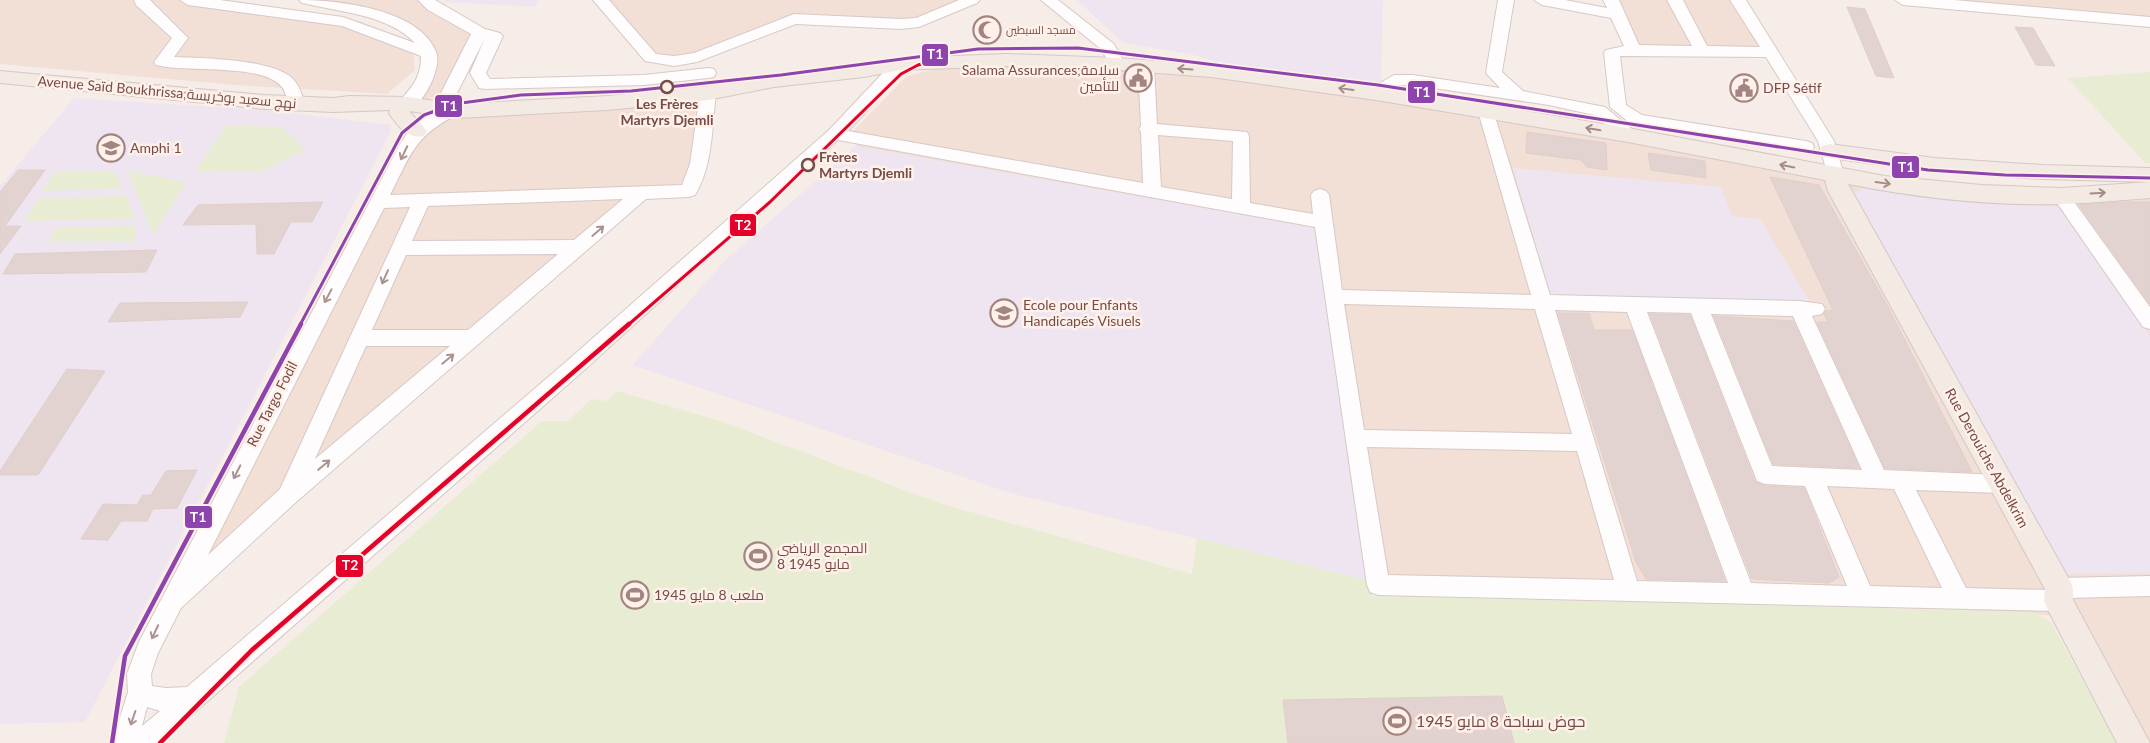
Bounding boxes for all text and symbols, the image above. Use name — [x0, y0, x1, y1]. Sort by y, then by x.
mosque icon: مسجد السبطين — [972, 15, 1002, 45]
place label: مسجد السبطين — [1006, 23, 1076, 37]
line badge: T1 — [921, 43, 949, 67]
text: T1 — [927, 45, 943, 62]
place label: Salama Assurances;سلامة للتأمين — [962, 61, 1119, 94]
public building icon: Salama Assurances;سلامة للتأمين — [1123, 63, 1153, 93]
one-way arrow — [1177, 64, 1193, 74]
street label: Avenue Saïd Boukhrissa;نهج سعيد بوخريسة — [37, 72, 297, 112]
public building icon: DFP Sétif — [1729, 73, 1759, 103]
place label: DFP Sétif — [1763, 79, 1822, 96]
marker: Les Frères Martyrs Djemli — [660, 80, 674, 94]
line badge: T1 — [1407, 80, 1436, 104]
text: T1 — [1414, 83, 1430, 100]
one-way arrow — [1339, 84, 1355, 94]
line badge: T1 — [434, 94, 463, 118]
place label: Les Frères Martyrs Djemli — [620, 95, 714, 128]
text: T1 — [441, 97, 457, 114]
one-way arrow — [1585, 124, 1601, 134]
school or university icon: Amphi 1 — [96, 133, 126, 163]
place label: Amphi 1 — [130, 139, 182, 156]
one-way arrow — [398, 145, 408, 160]
place label: Frères Martyrs Djemli — [819, 148, 912, 181]
line badge: T1 — [1891, 155, 1920, 179]
marker: Frères Martyrs Djemli — [801, 158, 815, 172]
text: T1 — [1898, 158, 1914, 175]
one-way arrow — [1780, 160, 1796, 170]
one-way arrow — [1875, 178, 1891, 188]
one-way arrow — [2089, 189, 2105, 198]
line badge: T2 — [729, 213, 757, 237]
text: T2 — [735, 216, 751, 233]
one-way arrow — [592, 225, 605, 237]
one-way arrow — [380, 269, 390, 284]
one-way arrow — [323, 289, 333, 304]
place label: Ecole pour Enfants Handicapés Visuels — [1023, 296, 1141, 329]
school or university icon: Ecole pour Enfants Handicapés Visuels — [989, 298, 1019, 328]
one-way arrow — [442, 354, 455, 365]
street label: Rue Targo Fodil — [243, 358, 300, 449]
street label: Rue Derouiche Abdelkrim — [1942, 385, 2033, 531]
one-way arrow — [318, 459, 331, 470]
one-way arrow — [232, 464, 242, 479]
line badge: T1 — [184, 505, 213, 529]
text: T1 — [190, 508, 206, 525]
place label: المجمع الرياضي 8 مايو 1945 — [777, 539, 867, 572]
sports icon: المجمع الرياضي 8 مايو 1945 — [743, 541, 773, 571]
line badge: T2 — [335, 554, 364, 578]
text: T2 — [342, 556, 358, 573]
sports icon: ملعب 8 مايو 1945 — [620, 580, 650, 610]
place label: ملعب 8 مايو 1945 — [654, 586, 764, 603]
one-way arrow — [150, 624, 160, 639]
sports icon: حوض سباحة 8 مايو 1945 — [1382, 706, 1412, 736]
one-way arrow — [128, 710, 137, 725]
place label: حوض سباحة 8 مايو 1945 — [1416, 711, 1585, 732]

